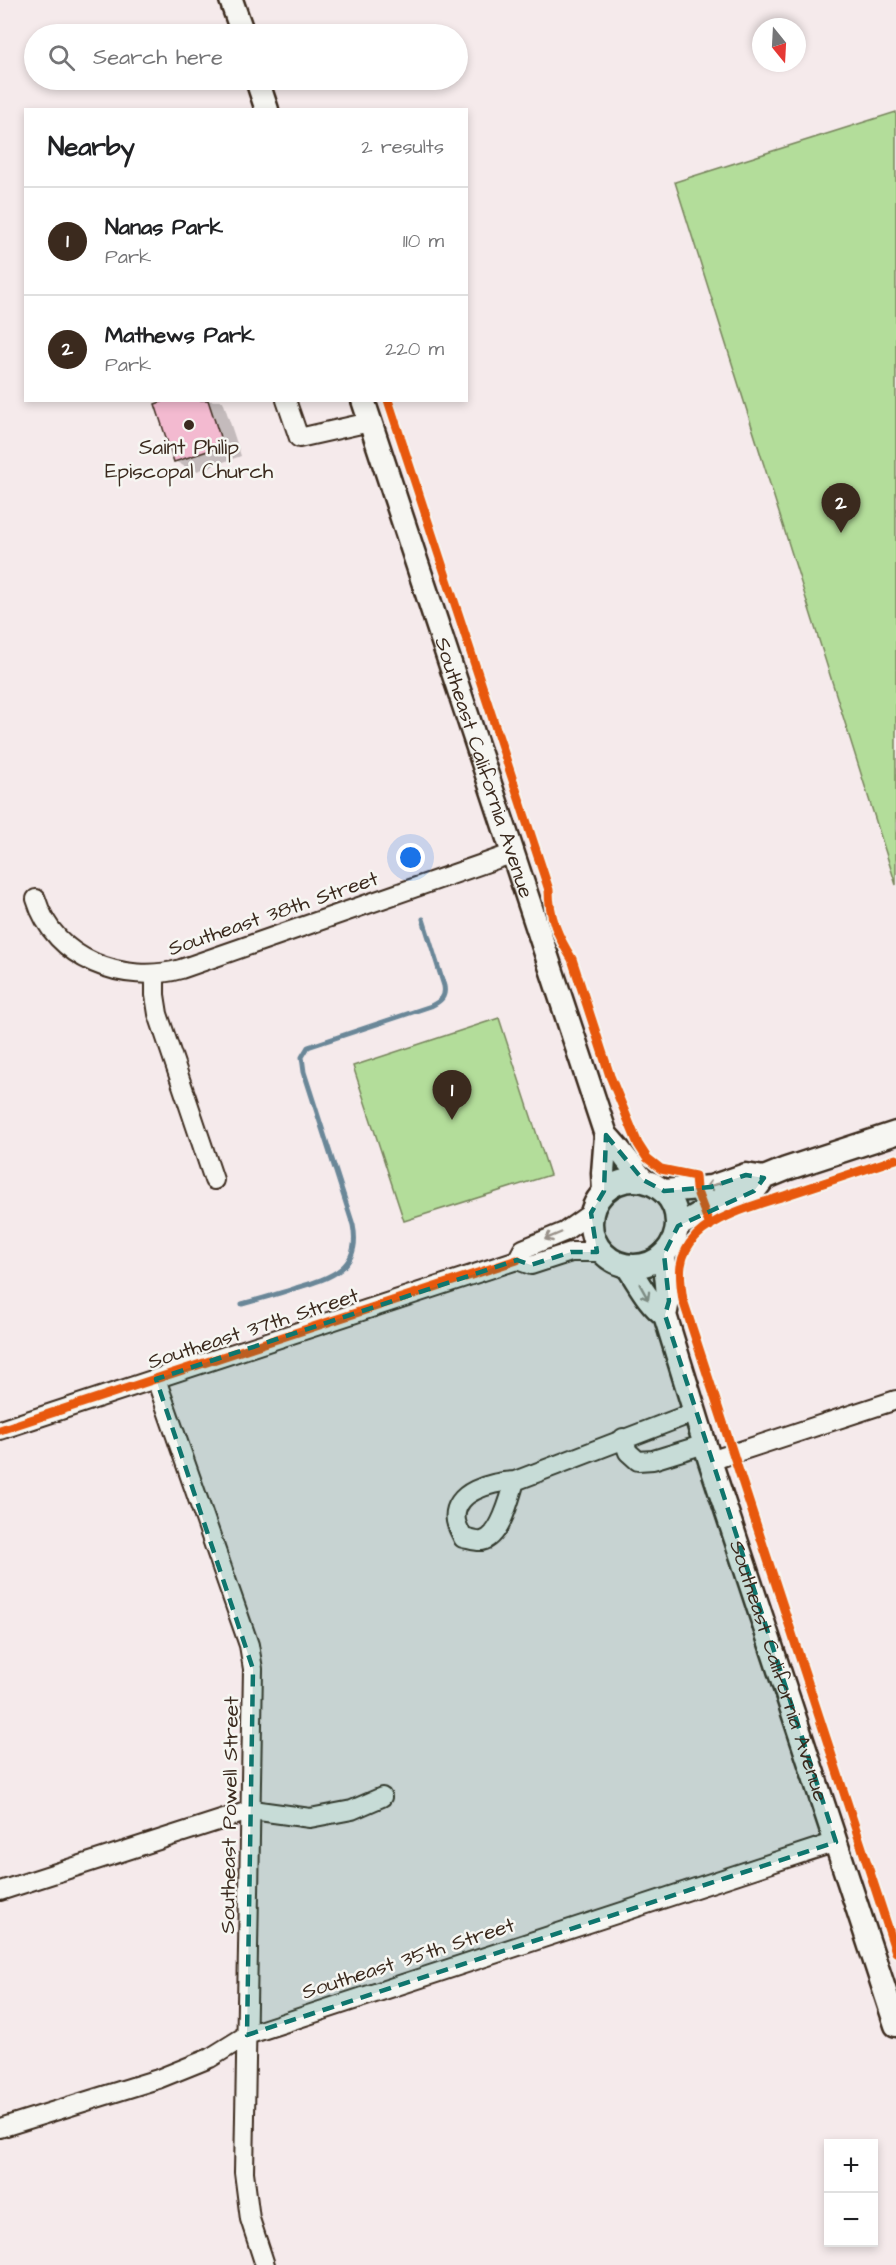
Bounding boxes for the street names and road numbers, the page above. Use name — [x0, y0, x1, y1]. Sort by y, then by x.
street label: Southeast California Avenue — [427, 633, 541, 902]
street label: Southeast 38th Street — [164, 864, 383, 963]
street label: Southeast 37th Street — [144, 1281, 363, 1376]
street label: Southeast California Avenue — [722, 1536, 835, 1805]
street label: Southeast Powell Street — [213, 1695, 246, 1934]
street label: Southeast 35th Street — [298, 1910, 519, 2007]

